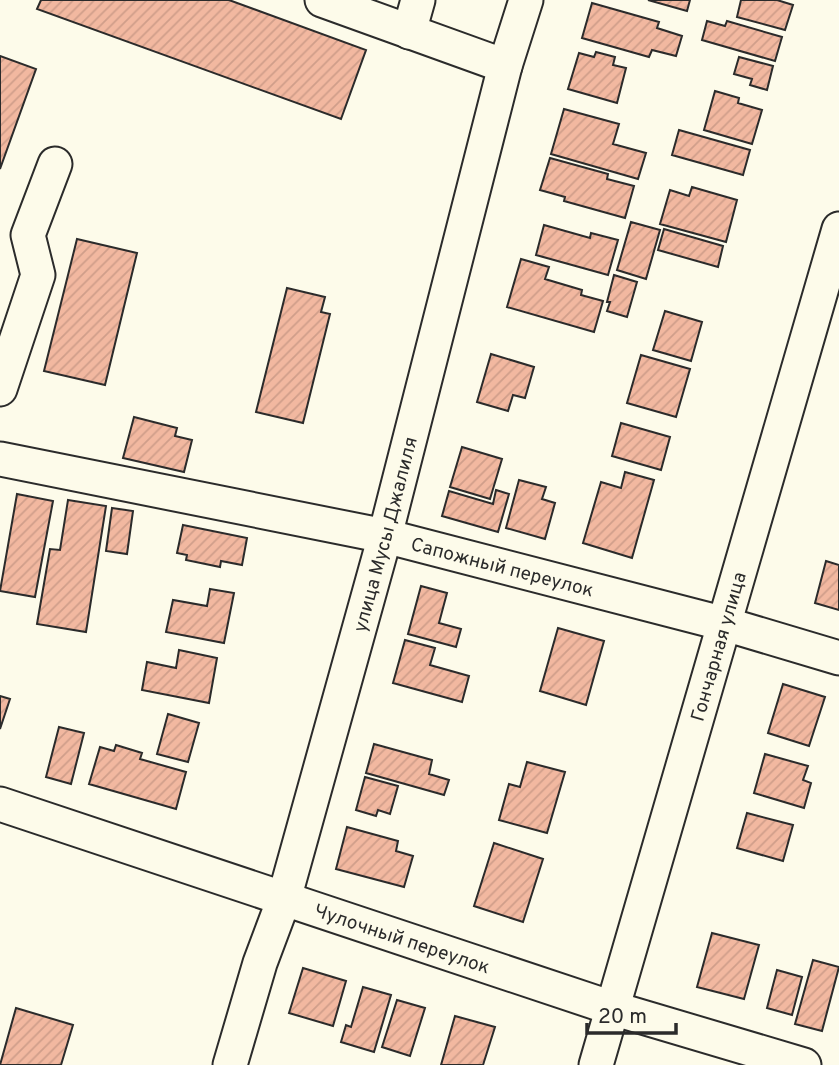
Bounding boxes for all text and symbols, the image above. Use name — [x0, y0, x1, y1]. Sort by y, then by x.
street label: улица Мусы Джалиля — [349, 435, 424, 635]
street label: Сапожный переулок — [408, 533, 596, 604]
street label: Гончарная улица — [687, 569, 753, 724]
street label: Чулочный переулок — [311, 900, 493, 980]
scale bar — [587, 992, 676, 1036]
text: 20 m — [598, 1004, 647, 1031]

